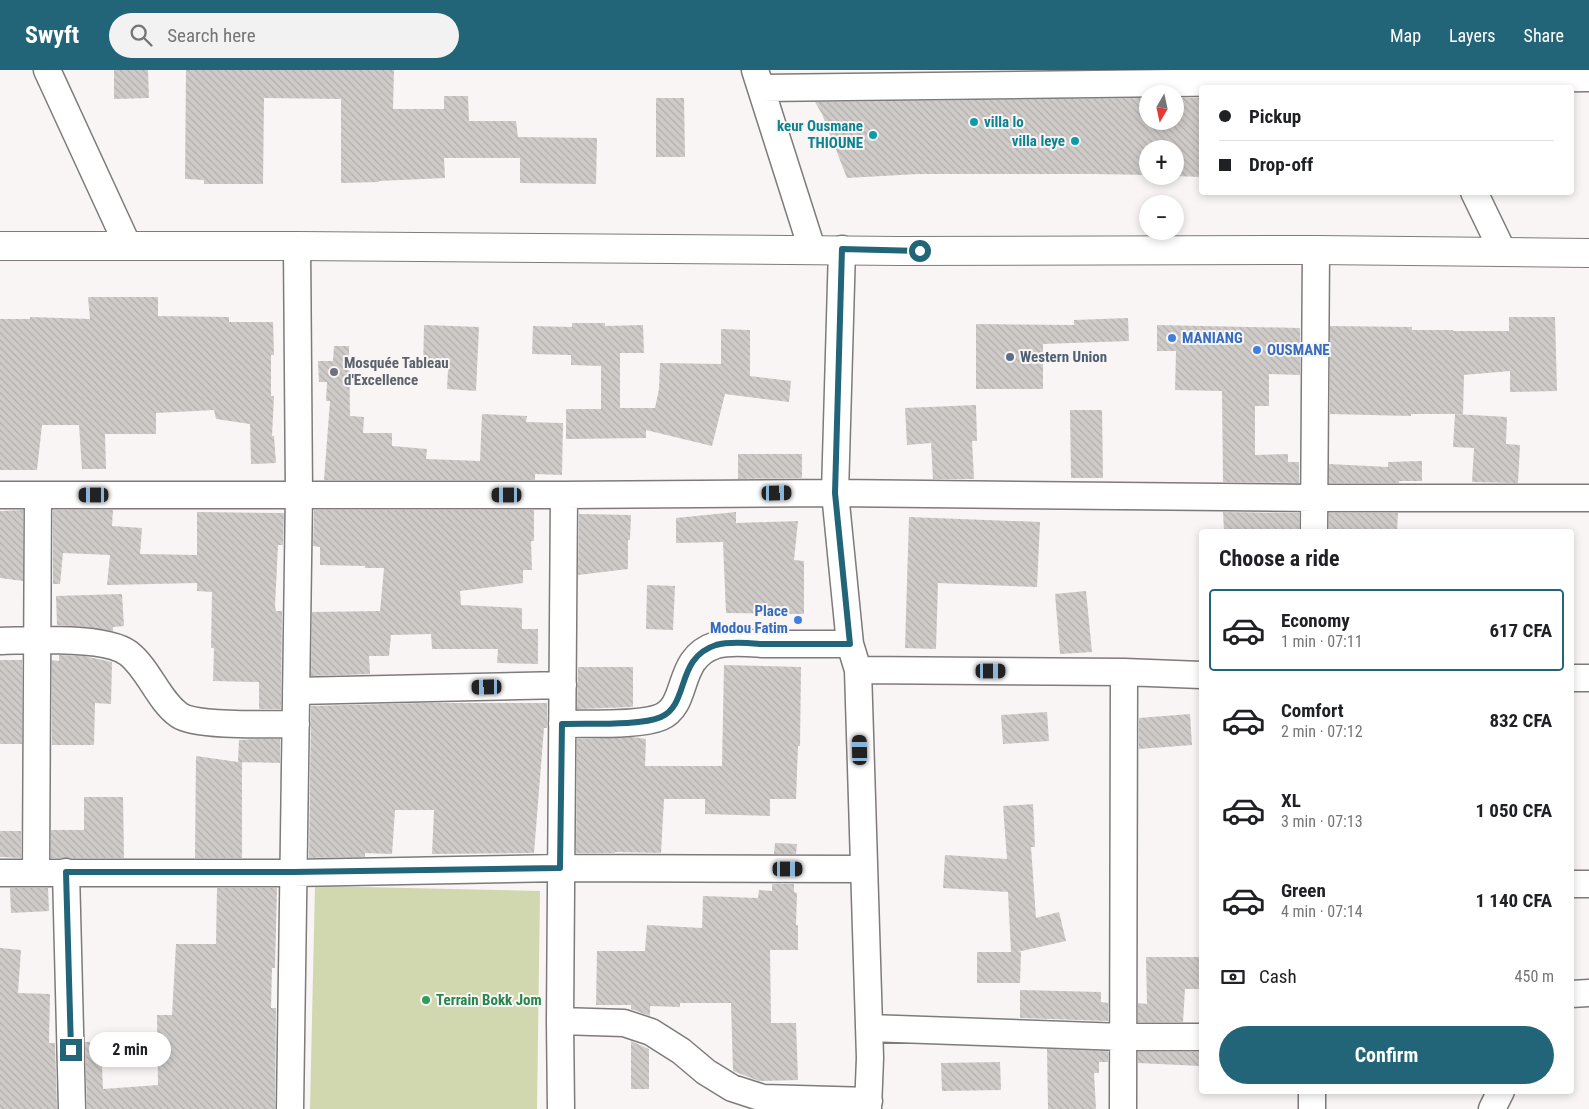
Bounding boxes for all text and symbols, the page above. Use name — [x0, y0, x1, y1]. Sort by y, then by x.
search box — [109, 13, 459, 58]
text: Swyft — [25, 21, 79, 49]
icon: search — [127, 21, 155, 49]
text: Search here — [167, 24, 256, 47]
text: Map — [1390, 25, 1421, 46]
text: Layers — [1449, 25, 1496, 46]
text: Share — [1524, 25, 1564, 46]
north arrow — [1139, 85, 1184, 130]
map controls — [1139, 85, 1184, 240]
text: Pickup — [1249, 105, 1301, 128]
place label: villa lo — [984, 113, 1024, 131]
marker: villa lo — [968, 116, 980, 128]
place label: keur Ousmane THIOUNE — [777, 117, 863, 152]
marker: keur Ousmane THIOUNE — [867, 129, 879, 141]
place label: villa leye — [1012, 132, 1065, 150]
marker: villa leye — [1069, 135, 1081, 147]
button: + — [1139, 140, 1184, 185]
text: Drop-off — [1249, 153, 1313, 176]
button: − — [1139, 195, 1184, 240]
route start — [909, 240, 931, 262]
place label: MANIANG — [1182, 329, 1243, 347]
marker: MANIANG — [1166, 332, 1178, 344]
place label: OUSMANE — [1267, 341, 1330, 359]
marker: OUSMANE — [1251, 344, 1263, 356]
place label: Western Union — [1020, 348, 1107, 366]
marker: Western Union — [1004, 351, 1016, 363]
place label: Mosquée Tableau d'Excellence — [344, 354, 449, 389]
marker: Mosquée Tableau d'Excellence — [328, 366, 340, 378]
car — [761, 485, 792, 501]
car — [79, 488, 109, 503]
car — [492, 488, 522, 503]
text: Choose a ride — [1219, 546, 1340, 571]
place label: Place Modou Fatim — [710, 602, 788, 637]
icon: car — [1221, 608, 1266, 653]
text: Economy — [1281, 609, 1350, 632]
marker: Place Modou Fatim — [792, 614, 804, 626]
text: 617 CFA — [1489, 619, 1552, 642]
text: 1 min · 07:11 — [1281, 632, 1363, 651]
car — [976, 664, 1006, 679]
car — [471, 679, 502, 695]
icon: car — [1221, 698, 1266, 743]
text: Comfort — [1281, 699, 1344, 722]
text: 832 CFA — [1489, 709, 1552, 732]
text: 2 min · 07:12 — [1281, 722, 1363, 741]
car — [852, 735, 867, 765]
icon: car — [1221, 788, 1266, 833]
text: XL — [1281, 789, 1301, 812]
text: 1 050 CFA — [1475, 799, 1552, 822]
text: 3 min · 07:13 — [1281, 812, 1363, 831]
car — [773, 862, 803, 877]
icon: car — [1221, 878, 1266, 923]
text: Green — [1281, 879, 1326, 902]
text: 1 140 CFA — [1475, 889, 1552, 912]
text: 4 min · 07:14 — [1281, 902, 1363, 921]
icon: cash — [1219, 963, 1247, 991]
text: Cash — [1259, 965, 1297, 988]
text: 450 m — [1515, 967, 1554, 986]
place label: Terrain Bokk Jom — [436, 991, 542, 1009]
marker: Terrain Bokk Jom — [420, 994, 432, 1006]
button: Confirm — [1219, 1026, 1554, 1084]
callout: 2 min — [88, 1032, 171, 1068]
route end — [60, 1039, 82, 1061]
text: 2 min — [112, 1040, 148, 1059]

